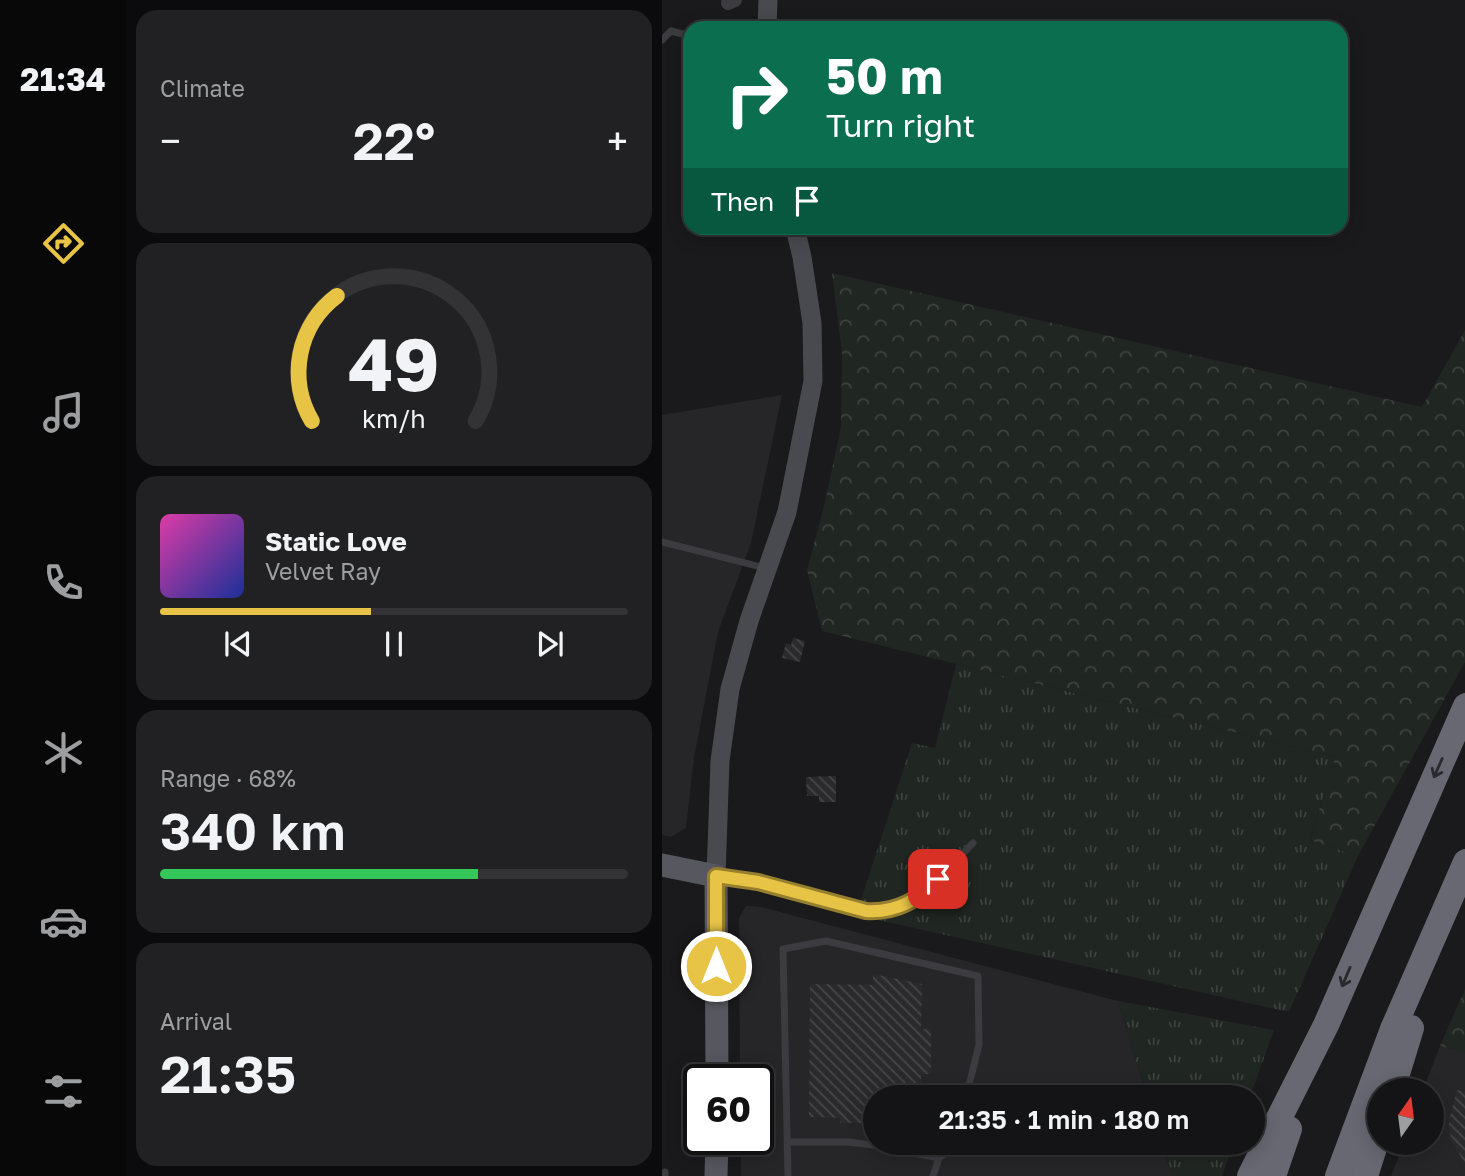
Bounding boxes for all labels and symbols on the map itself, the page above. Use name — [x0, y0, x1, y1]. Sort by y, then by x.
one-way arrow — [1431, 757, 1444, 778]
pin — [908, 849, 968, 909]
position arrow — [679, 929, 753, 1003]
one-way arrow — [1339, 965, 1352, 987]
speed limit sign: 60 — [683, 1064, 774, 1155]
north arrow — [1367, 1078, 1444, 1155]

